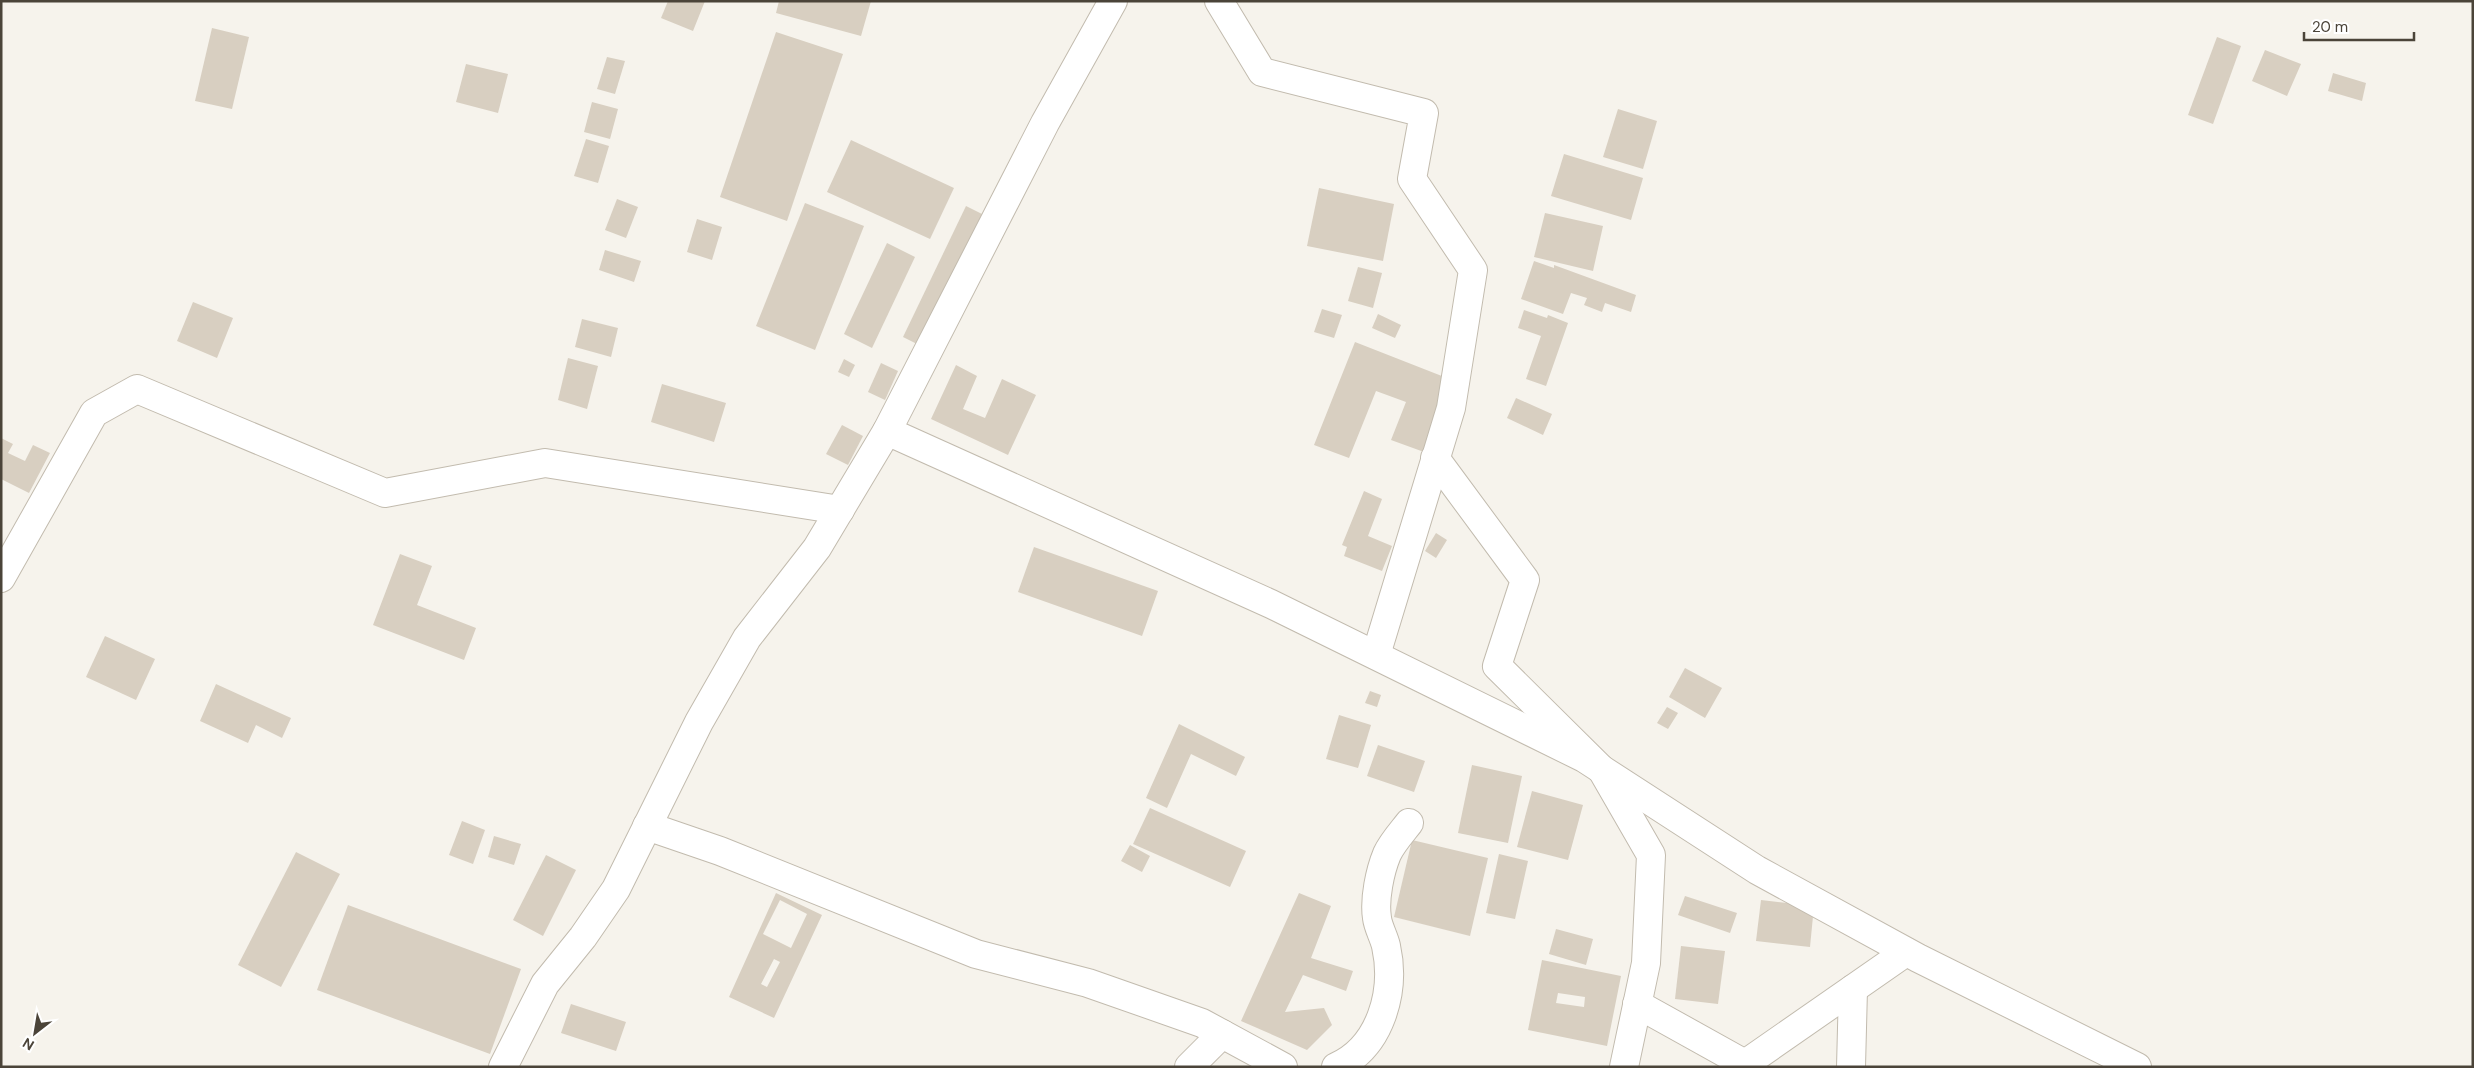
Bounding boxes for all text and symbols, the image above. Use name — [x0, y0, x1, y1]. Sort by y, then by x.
scale bar — [2304, 10, 2414, 42]
text: 20 m — [2312, 17, 2348, 37]
north arrow — [10, 1008, 60, 1058]
text: N — [19, 1034, 37, 1054]

